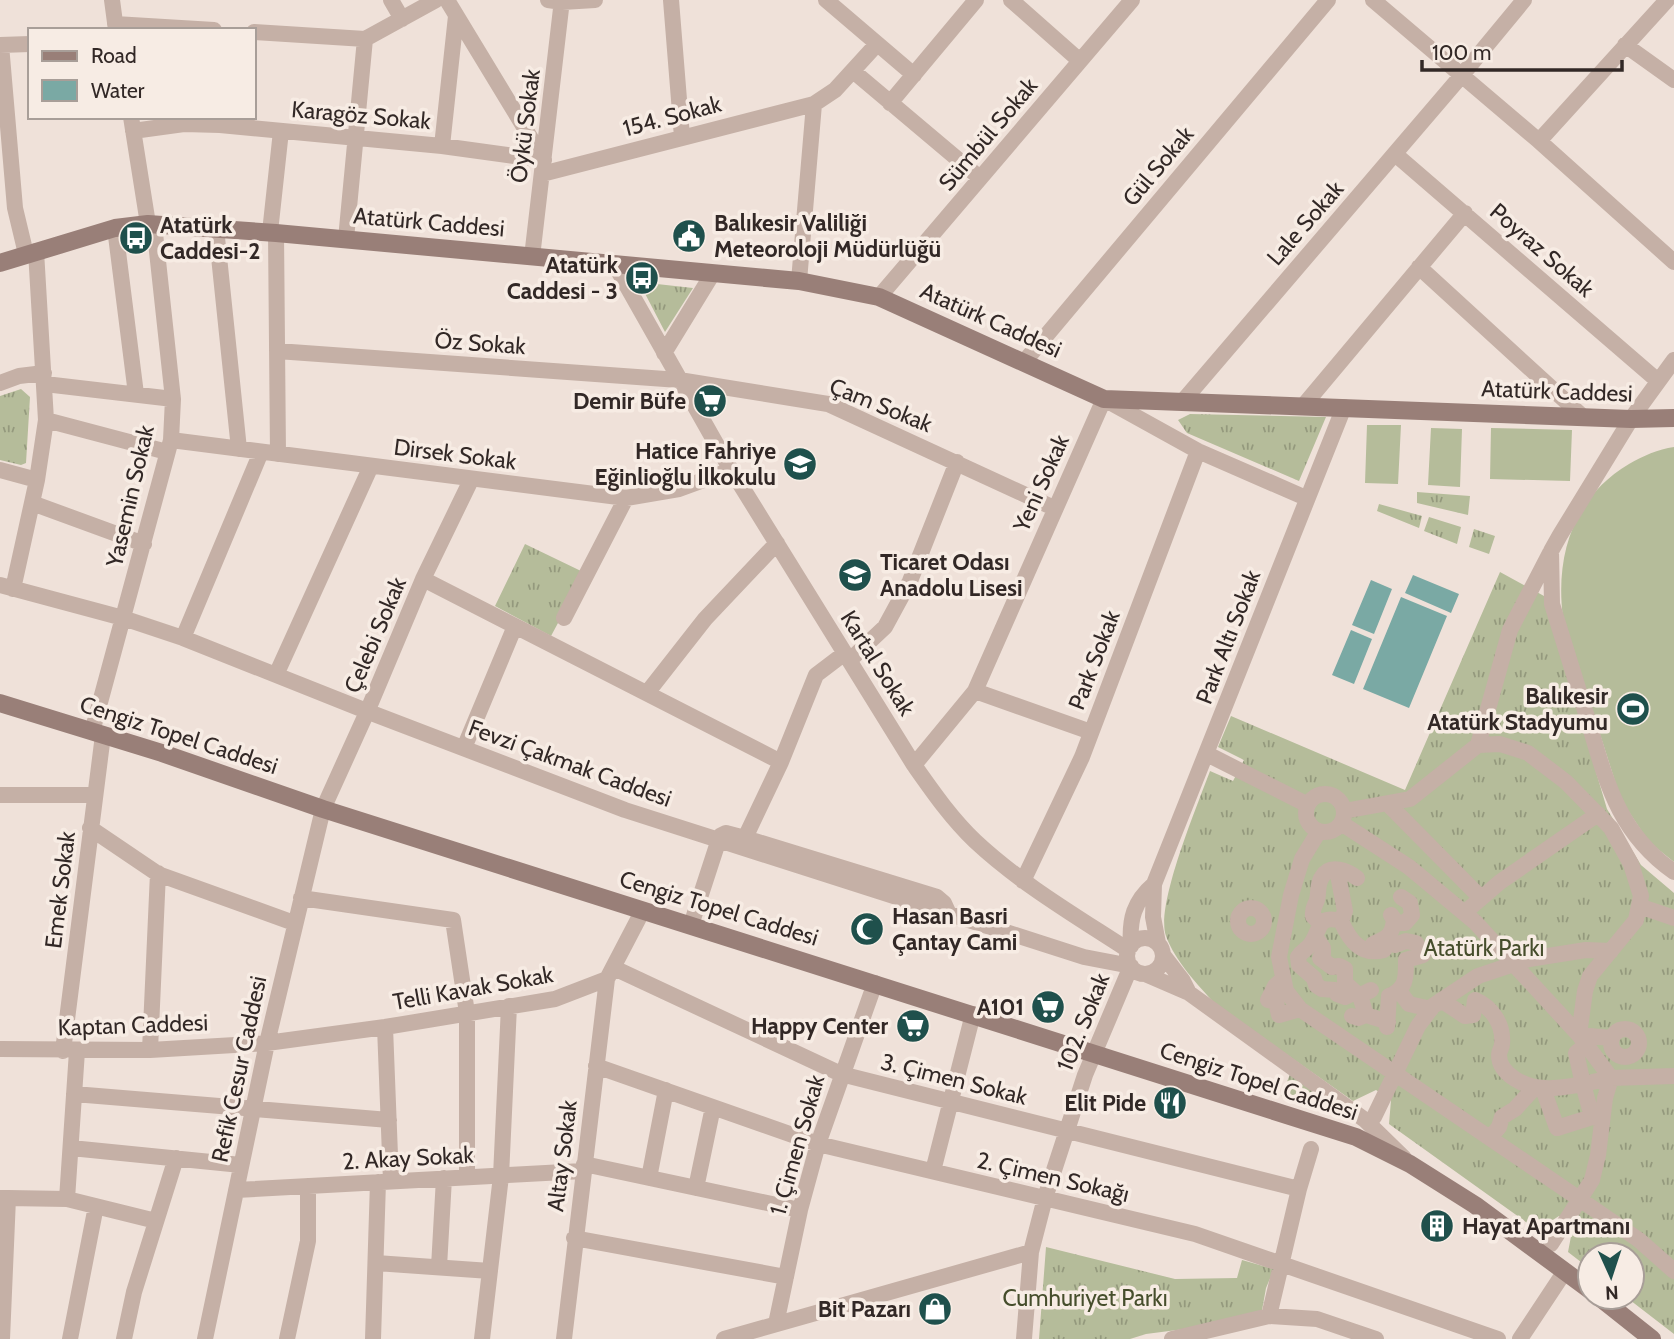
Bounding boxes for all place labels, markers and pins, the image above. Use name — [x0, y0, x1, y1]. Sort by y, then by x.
place label: Balıkesir Valiliği Meteoroloji Müdürlüğü — [714, 209, 941, 263]
place label: Atatürk Caddesi-2 — [160, 211, 260, 265]
public building icon: Balıkesir Valiliği Meteoroloji Müdürlüğü — [670, 217, 708, 255]
bus stop icon: Atatürk Caddesi-2 — [117, 219, 155, 257]
place label: Atatürk Caddesi - 3 — [507, 251, 619, 305]
bus stop icon: Atatürk Caddesi - 3 — [623, 259, 661, 297]
supermarket icon: Demir Büfe — [691, 382, 729, 420]
place label: Demir Büfe — [573, 387, 686, 415]
place label: Hatice Fahriye Eğinlioğlu İlkokulu — [594, 437, 776, 491]
school or university icon: Hatice Fahriye Eğinlioğlu İlkokulu — [781, 445, 819, 483]
place label: Ticaret Odası Anadolu Lisesi — [880, 548, 1022, 602]
school or university icon: Ticaret Odası Anadolu Lisesi — [836, 556, 874, 594]
place label: Balıkesir Atatürk Stadyumu — [1427, 682, 1608, 736]
sports icon: Balıkesir Atatürk Stadyumu — [1614, 690, 1652, 728]
place label: Hasan Basri Çantay Cami — [892, 902, 1017, 956]
mosque icon: Hasan Basri Çantay Cami — [848, 910, 886, 948]
supermarket icon: A101 — [1029, 988, 1067, 1026]
place label: A101 — [977, 993, 1024, 1021]
supermarket icon: Happy Center — [894, 1007, 932, 1045]
place label: Happy Center — [751, 1012, 888, 1040]
restaurant icon: Elit Pide — [1151, 1084, 1189, 1122]
place label: Elit Pide — [1064, 1089, 1146, 1117]
building icon: Hayat Apartmanı — [1418, 1207, 1456, 1245]
place label: Hayat Apartmanı — [1462, 1212, 1630, 1240]
shop icon: Bit Pazarı — [916, 1290, 954, 1328]
place label: Bit Pazarı — [818, 1295, 911, 1323]

